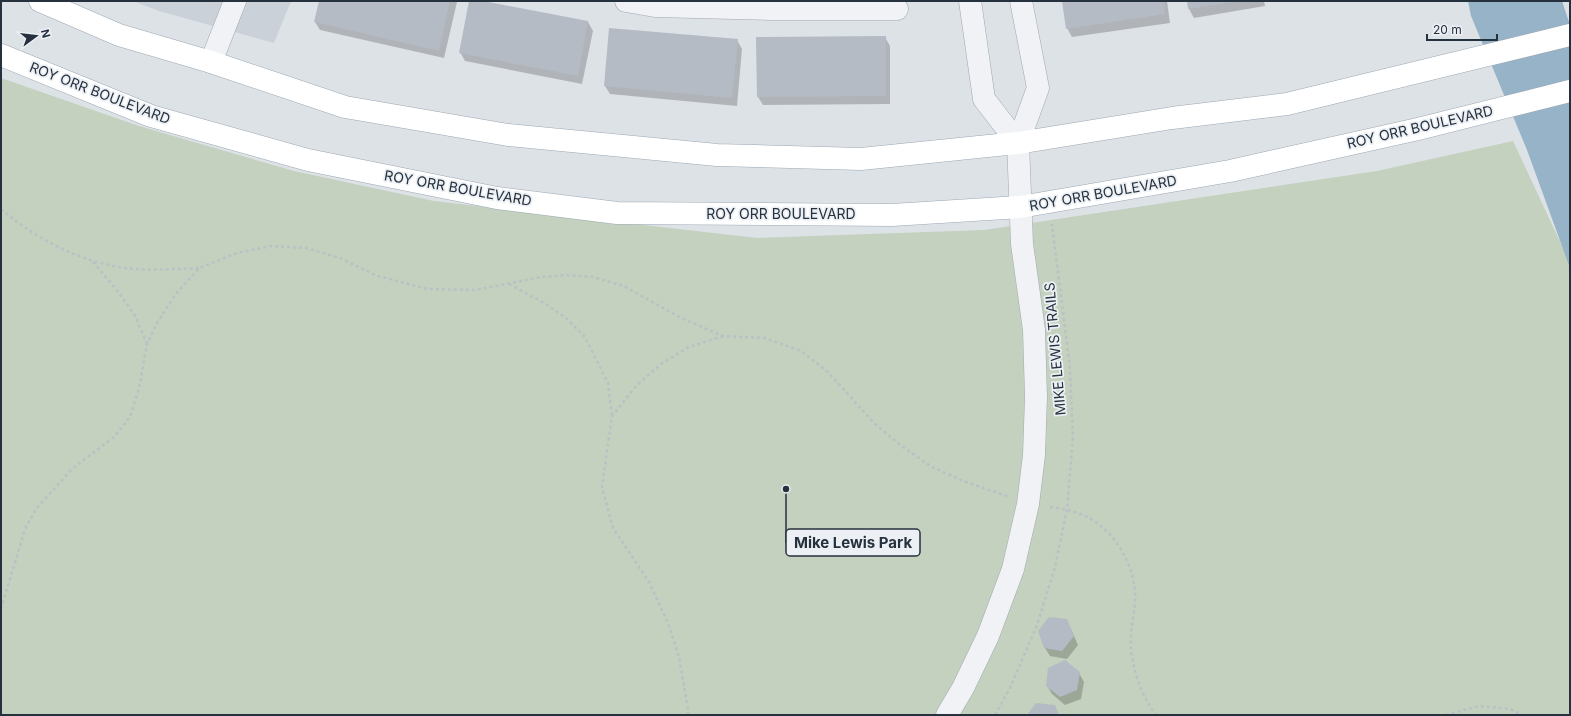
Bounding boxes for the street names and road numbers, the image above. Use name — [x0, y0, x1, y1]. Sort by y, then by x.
street label: ROY ORR BOULEVARD — [27, 58, 173, 127]
street label: ROY ORR BOULEVARD — [1345, 101, 1495, 152]
street label: ROY ORR BOULEVARD — [383, 166, 533, 209]
street label: ROY ORR BOULEVARD — [1028, 171, 1178, 214]
street label: ROY ORR BOULEVARD — [706, 205, 856, 222]
street label: MIKE LEWIS TRAILS — [1040, 282, 1069, 416]

